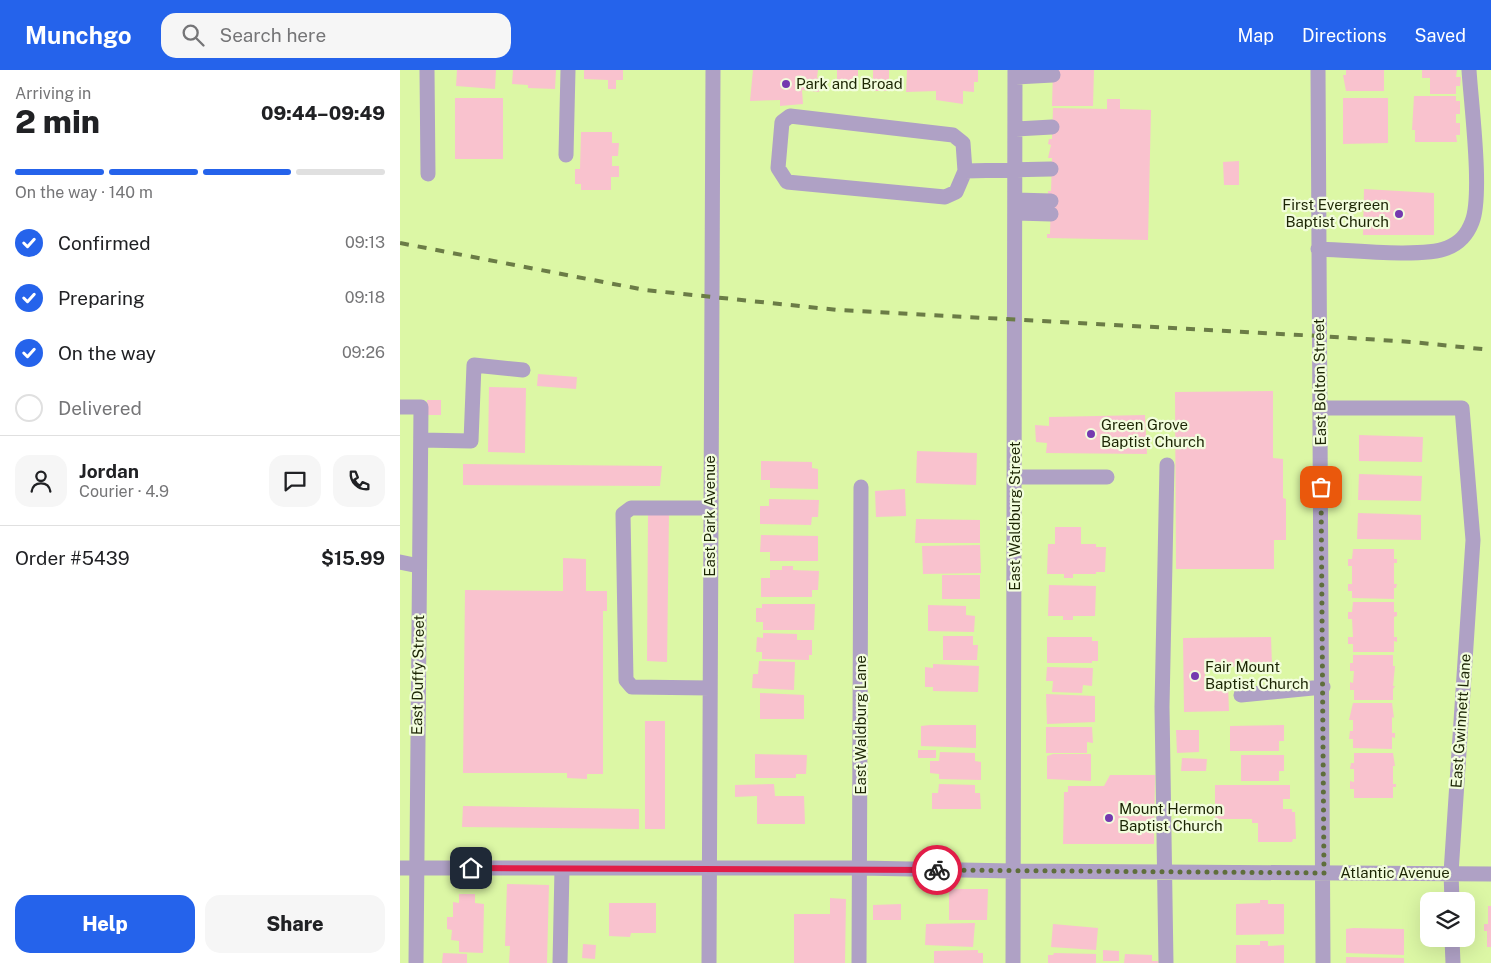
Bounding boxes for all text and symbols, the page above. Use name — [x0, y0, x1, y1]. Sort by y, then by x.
search box — [161, 13, 511, 58]
text: Munchgo — [25, 21, 131, 49]
icon: search — [179, 21, 207, 49]
text: Search here — [219, 24, 326, 46]
text: Map — [1237, 25, 1274, 46]
text: Directions — [1302, 25, 1387, 46]
text: Saved — [1415, 25, 1466, 46]
place label: Park and Broad — [796, 75, 903, 92]
marker: Park and Broad — [780, 78, 792, 90]
text: Arriving in — [15, 84, 91, 103]
text: 09:44–09:49 — [261, 102, 385, 124]
text: 2 min — [15, 103, 100, 140]
text: On the way · 140 m — [15, 183, 153, 202]
place label: First Evergreen Baptist Church — [1282, 196, 1389, 230]
marker: First Evergreen Baptist Church — [1393, 208, 1405, 220]
icon: check — [15, 229, 43, 257]
text: Confirmed — [58, 232, 151, 254]
text: 09:13 — [345, 233, 385, 252]
icon: check — [15, 284, 43, 312]
text: Preparing — [58, 287, 145, 309]
text: 09:18 — [345, 288, 385, 307]
street label: East Bolton Street — [1310, 318, 1329, 446]
icon: check — [15, 339, 43, 367]
text: On the way — [58, 342, 156, 364]
text: 09:26 — [342, 343, 385, 362]
text: Delivered — [58, 397, 142, 419]
place label: Green Grove Baptist Church — [1101, 416, 1205, 450]
marker: Green Grove Baptist Church — [1085, 428, 1097, 440]
street label: East Waldburg Street — [1006, 441, 1023, 591]
button: person — [15, 455, 67, 507]
button: chat — [269, 455, 321, 507]
button: phone — [333, 455, 385, 507]
street label: East Park Avenue — [701, 455, 718, 577]
text: Jordan — [79, 460, 139, 482]
pin — [1300, 466, 1342, 508]
icon: bag — [1307, 473, 1335, 501]
text: Courier · 4.9 — [79, 482, 169, 501]
text: Order #5439 — [15, 547, 130, 569]
text: $15.99 — [321, 547, 385, 569]
street label: East Duffy Street — [408, 614, 427, 735]
street label: East Gwinnett Lane — [1447, 653, 1474, 789]
street label: East Waldburg Lane — [852, 655, 869, 795]
place label: Fair Mount Baptist Church — [1205, 658, 1309, 692]
marker: Fair Mount Baptist Church — [1189, 670, 1201, 682]
place label: Mount Hermon Baptist Church — [1119, 800, 1223, 834]
marker: Mount Hermon Baptist Church — [1103, 812, 1115, 824]
courier — [912, 845, 962, 895]
pin — [450, 847, 492, 889]
icon: home — [457, 854, 485, 882]
icon: bike — [923, 856, 951, 884]
street label: Atlantic Avenue — [1340, 864, 1450, 881]
map controls — [1420, 892, 1475, 947]
button: layers — [1420, 892, 1475, 947]
button: Help — [15, 895, 195, 953]
button: Share — [205, 895, 385, 953]

